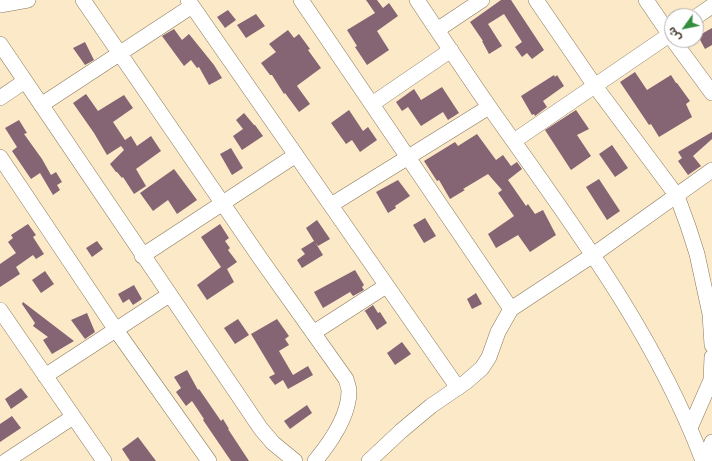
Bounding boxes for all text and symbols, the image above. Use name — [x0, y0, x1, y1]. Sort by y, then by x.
north arrow — [664, 8, 704, 48]
text: ش — [664, 24, 685, 45]

